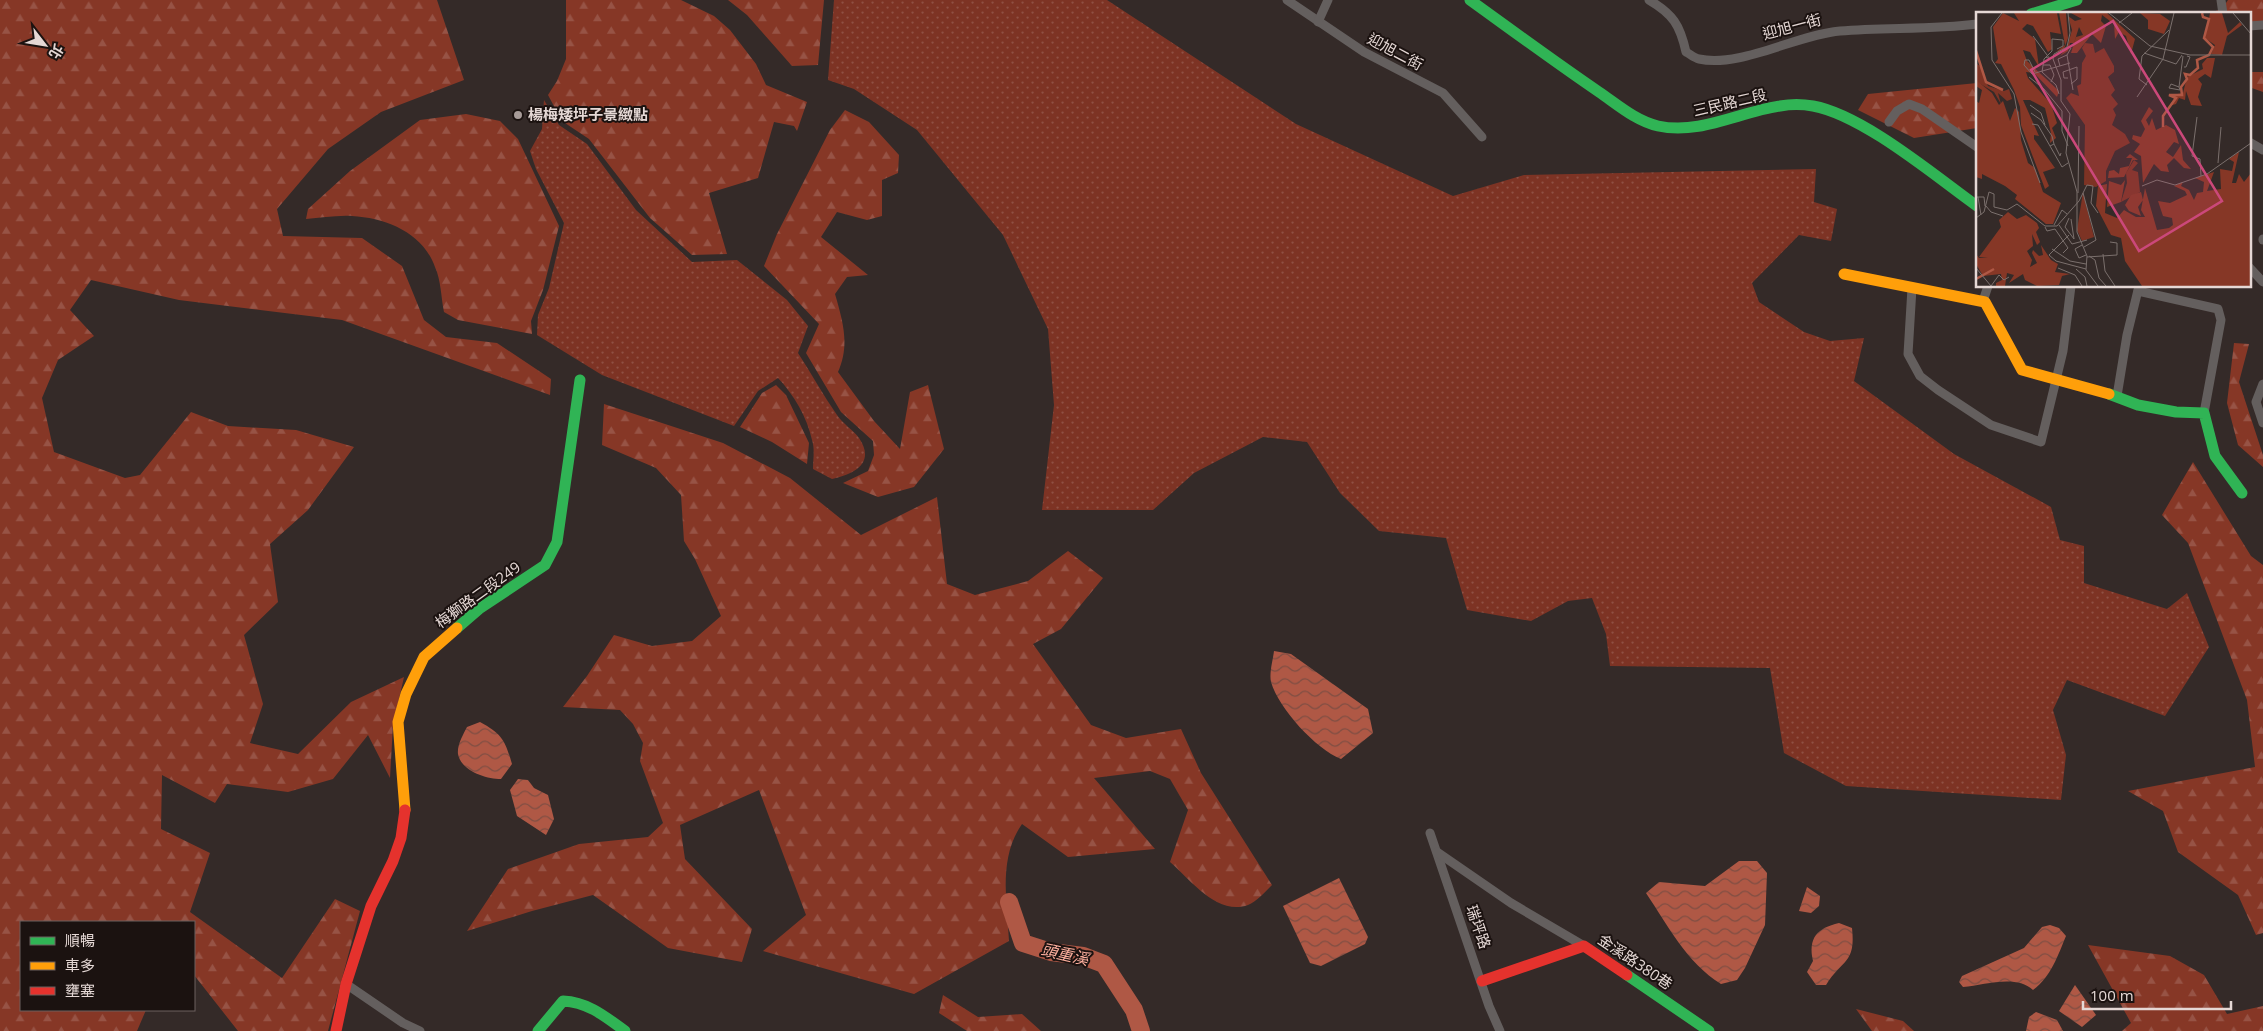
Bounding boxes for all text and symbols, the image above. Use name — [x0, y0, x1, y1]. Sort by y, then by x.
street label: 迎旭一街 — [1760, 9, 1823, 43]
inset map — [1976, 12, 2250, 288]
north arrow — [20, 20, 70, 70]
street label: 迎旭二街 — [1364, 28, 1427, 74]
text: 北 — [45, 41, 68, 63]
street label: 三民路二段 — [1691, 84, 1769, 120]
place label: 楊梅矮坪子景緻點 — [528, 104, 648, 124]
marker: 楊梅矮坪子景緻點 — [512, 109, 524, 121]
street label: 梅獅路二段249 — [431, 556, 524, 632]
street label: 瑞坪路 — [1462, 902, 1496, 951]
legend — [20, 921, 195, 1011]
street label: 金溪路380巷 — [1594, 929, 1677, 993]
text: 順暢 — [65, 930, 95, 950]
water label: 頭重溪 — [1039, 938, 1093, 971]
text: 車多 — [65, 955, 95, 975]
scale bar — [2083, 978, 2230, 1010]
text: 壅塞 — [65, 980, 95, 1000]
text: 100 m — [2090, 985, 2134, 1005]

